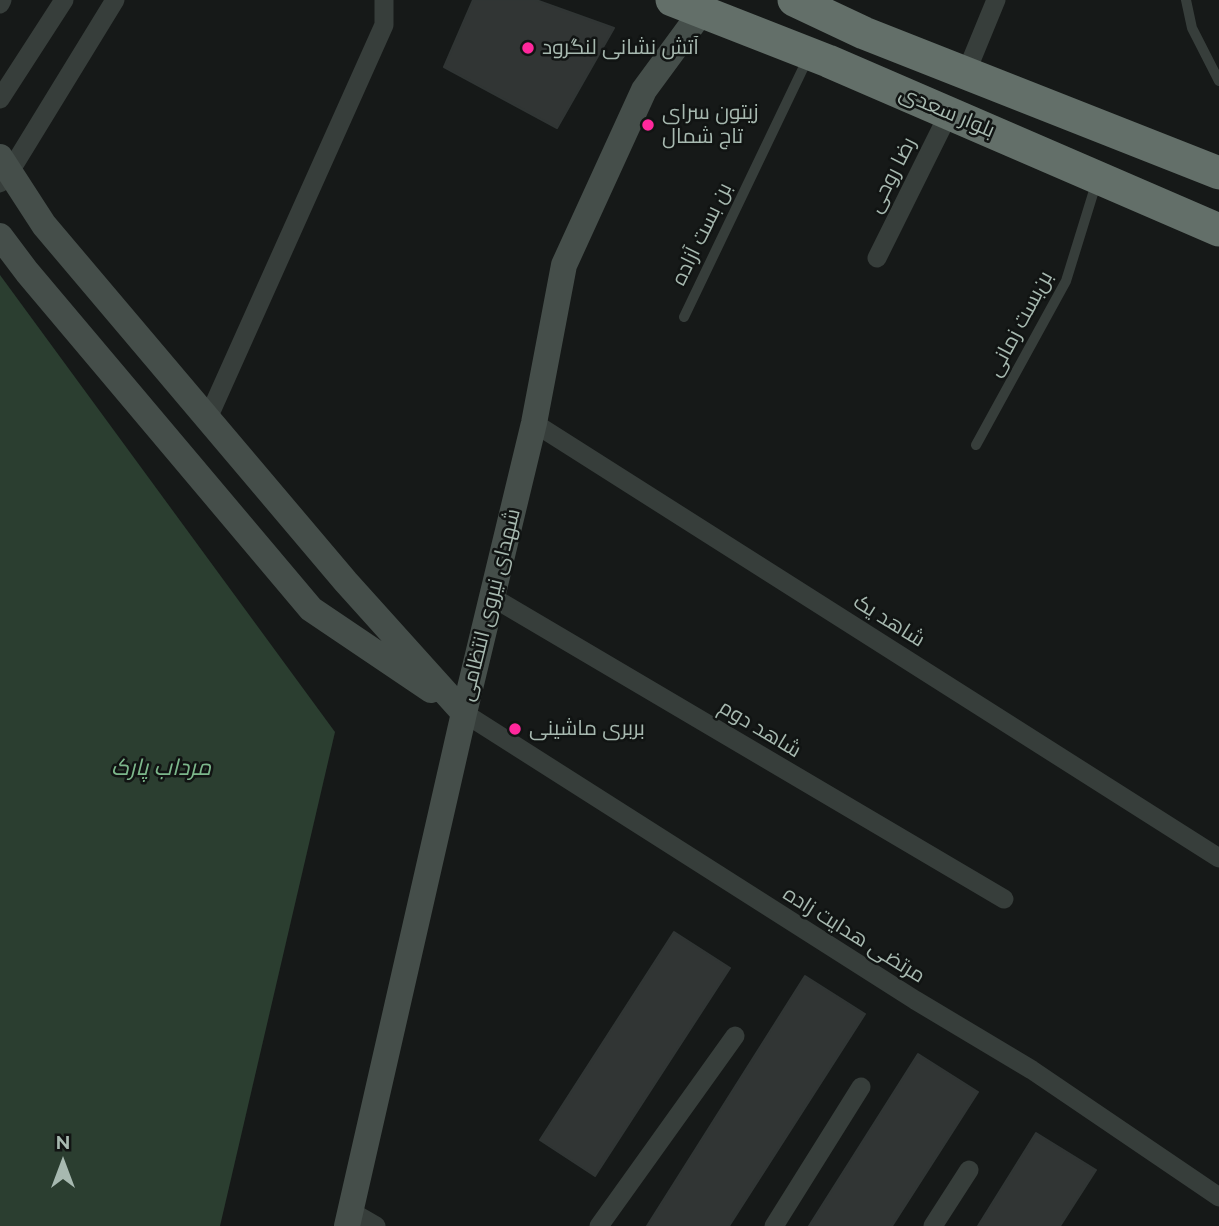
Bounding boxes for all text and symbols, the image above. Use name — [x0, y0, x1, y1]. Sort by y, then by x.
place label: آتش نشانی لنگرود — [542, 35, 699, 61]
marker: آتش نشانی لنگرود — [520, 40, 536, 56]
street label: بلوار سعدی — [895, 81, 999, 143]
place label: زیتون سرای تاج شمال — [662, 100, 759, 150]
marker: زیتون سرای تاج شمال — [640, 117, 656, 133]
street label: رضا روحی — [862, 133, 922, 217]
street label: بن بست آزاده — [666, 179, 738, 289]
street label: بن‌بست زمانی — [982, 267, 1058, 381]
street label: شهدای نیروی انتظامی — [454, 506, 526, 704]
street label: شاهد یک — [849, 589, 929, 653]
street label: شاهد دوم — [714, 695, 806, 763]
place label: بربری ماشینی — [529, 716, 645, 742]
marker: بربری ماشینی — [507, 721, 523, 737]
water label: مرداب پارک — [111, 754, 211, 782]
street label: مرتضی هدایت زاده — [778, 881, 930, 989]
north arrow — [28, 1128, 98, 1198]
text: N — [56, 1131, 70, 1153]

